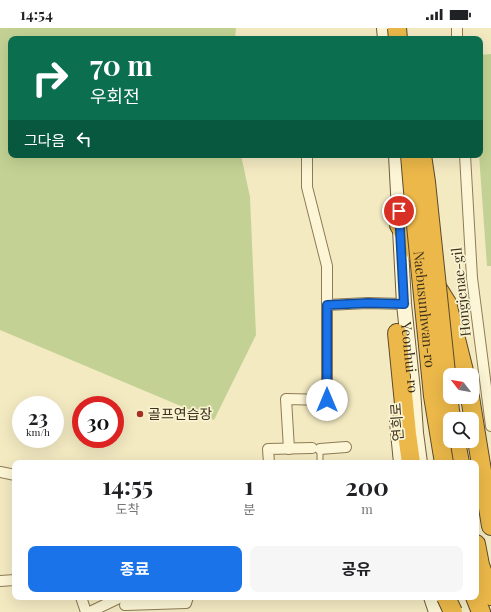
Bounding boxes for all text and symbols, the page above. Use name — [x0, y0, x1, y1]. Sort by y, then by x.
text: 14:54 — [20, 4, 53, 24]
text: 70 m — [90, 46, 153, 83]
icon: right — [24, 52, 76, 104]
text: 우회전 — [90, 84, 140, 108]
icon: left — [73, 128, 95, 150]
text: 그다음 — [24, 130, 65, 150]
pin — [382, 194, 416, 228]
icon: arrive — [388, 200, 410, 222]
street label: Hongjenae-gil — [446, 247, 475, 337]
street label: Naebusunhwan-ro — [410, 250, 440, 369]
street label: Yeonhui-ro — [397, 320, 423, 394]
north arrow — [443, 368, 479, 404]
map controls — [443, 368, 479, 448]
position arrow — [306, 379, 348, 421]
speed limit sign: 30 — [72, 396, 124, 448]
street label: 연희로 — [386, 402, 407, 442]
text: 23 — [28, 403, 48, 430]
place label: 골프연습장 — [148, 404, 213, 423]
marker: 골프연습장 — [135, 409, 145, 419]
button: search — [443, 412, 479, 448]
text: km/h — [26, 425, 50, 439]
text: 14:55 — [102, 469, 153, 501]
text: 1 — [245, 469, 254, 501]
text: 200 — [345, 470, 389, 502]
text: 도착 — [116, 500, 140, 517]
text: 분 — [243, 500, 255, 517]
text: m — [361, 500, 373, 517]
button: 종료 — [28, 546, 242, 592]
button: 공유 — [250, 546, 463, 592]

